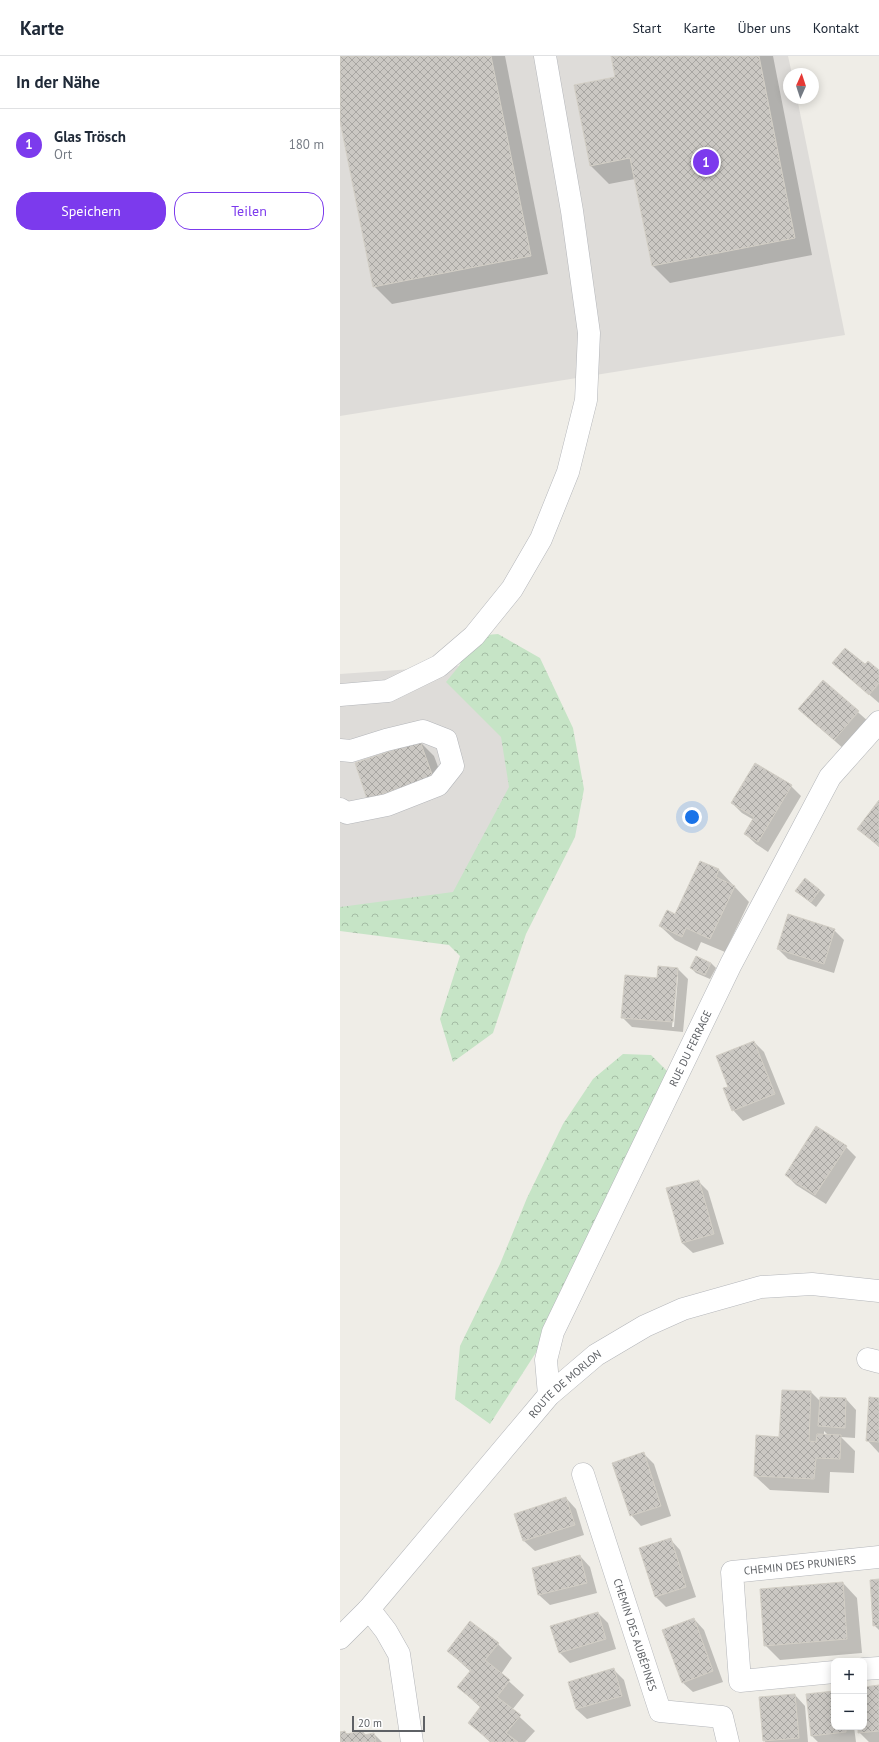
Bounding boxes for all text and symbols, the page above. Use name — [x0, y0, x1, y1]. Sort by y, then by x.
text: Karte — [20, 16, 64, 40]
text: Start — [632, 19, 661, 37]
text: Karte — [683, 19, 715, 37]
text: Über uns — [737, 19, 791, 37]
text: Kontakt — [813, 19, 859, 37]
north arrow — [783, 68, 819, 104]
text: In der Nähe — [16, 71, 100, 93]
text: Glas Trösch — [54, 127, 126, 146]
text: 1 — [25, 136, 33, 153]
text: 180 m — [289, 136, 324, 153]
text: Ort — [54, 146, 72, 163]
pin: 1 — [693, 147, 719, 177]
button: Speichern — [16, 192, 166, 230]
button: Teilen — [174, 192, 324, 230]
your location — [682, 807, 702, 827]
street label: RUE DU FERRAGE — [666, 1008, 715, 1089]
street label: ROUTE DE MORLON — [526, 1346, 604, 1421]
street label: CHEMIN DES PRUNIERS — [743, 1552, 857, 1578]
street label: CHEMIN DES AUBÉPINES — [610, 1577, 660, 1693]
map controls — [831, 1658, 867, 1730]
button: + — [831, 1658, 867, 1694]
button: − — [831, 1694, 867, 1730]
scale bar — [352, 1714, 425, 1733]
text: 20 m — [358, 1716, 382, 1730]

